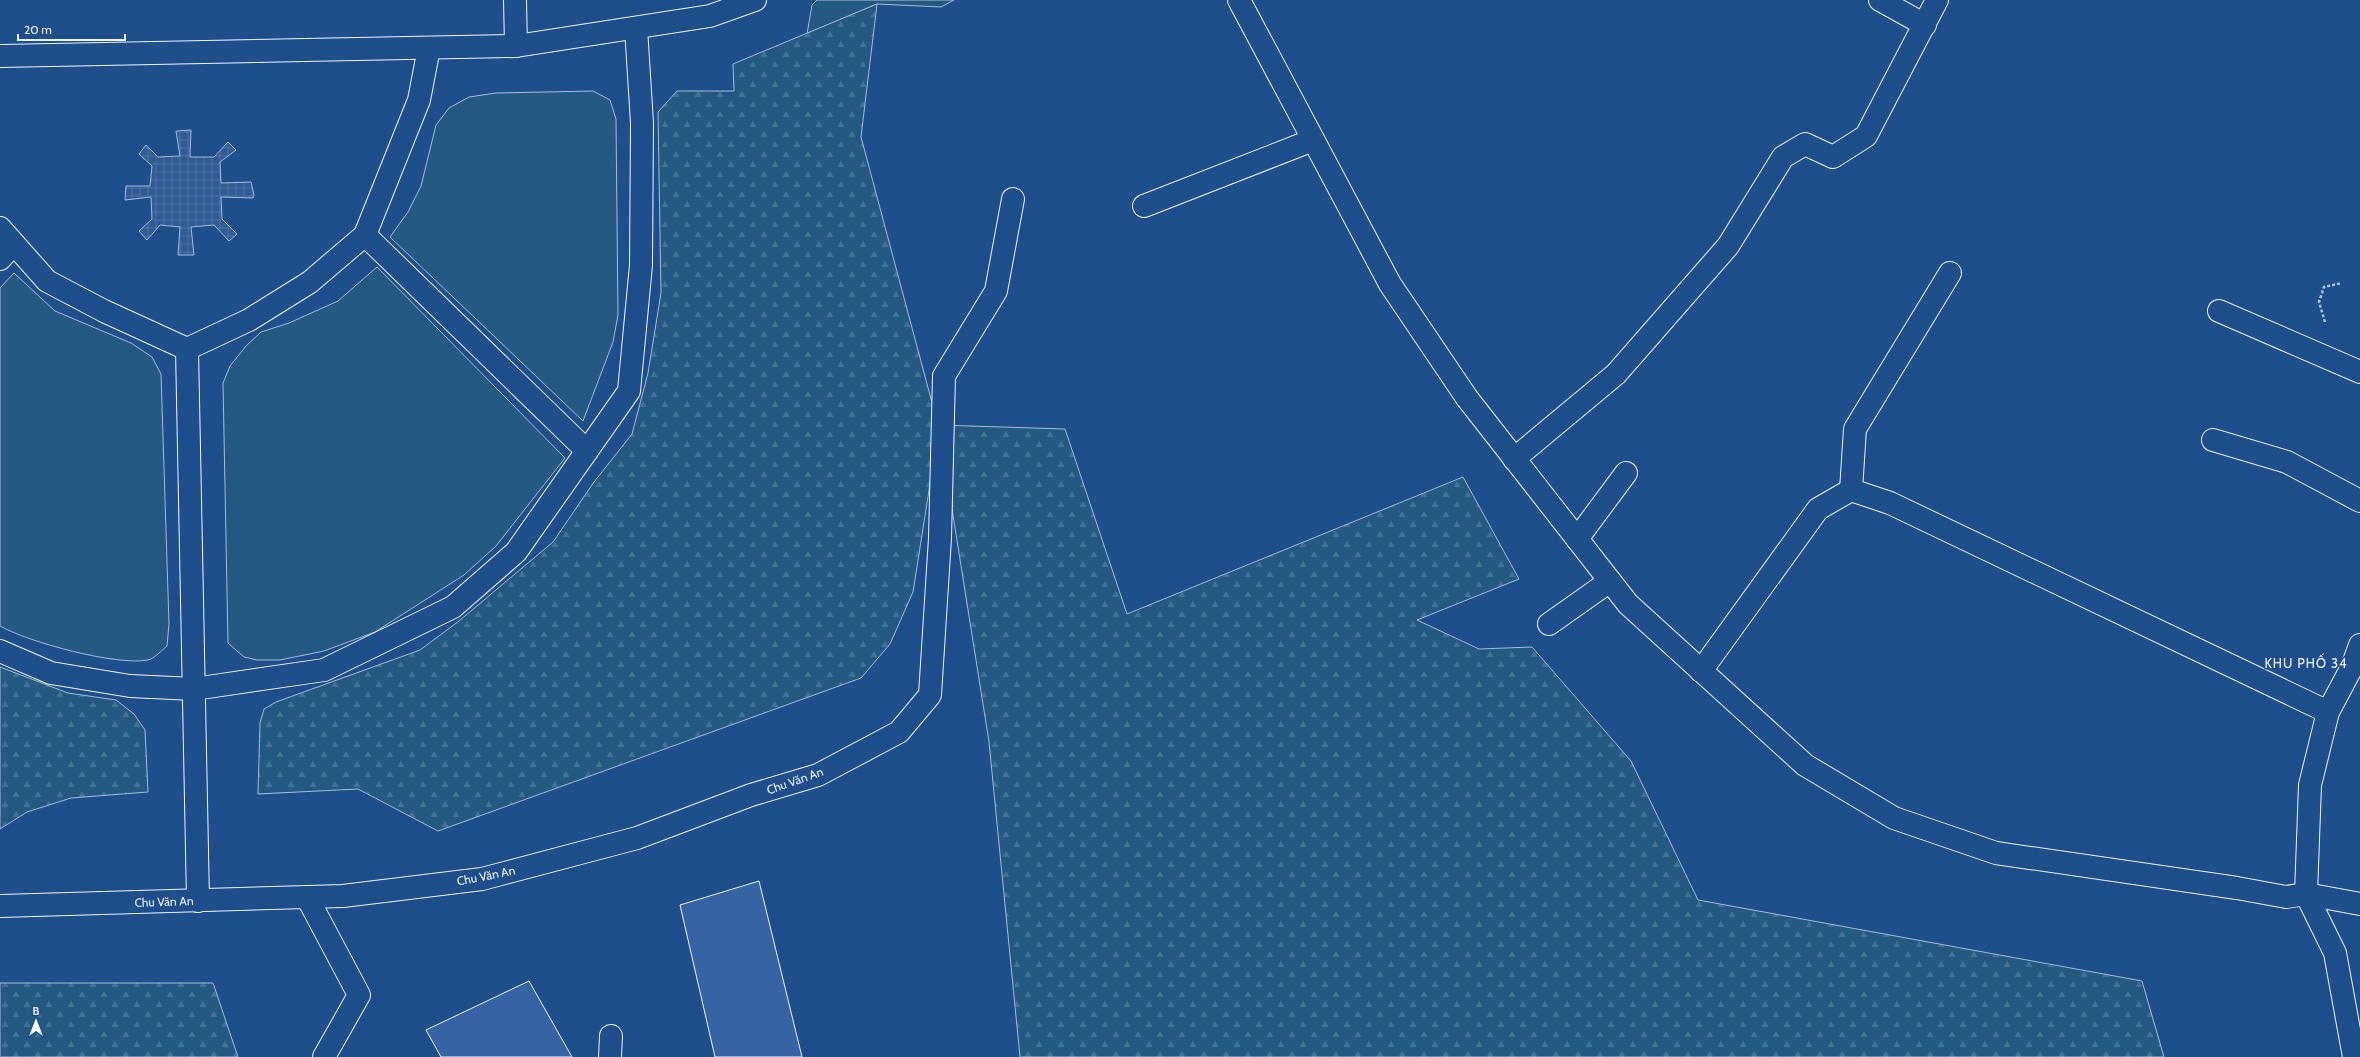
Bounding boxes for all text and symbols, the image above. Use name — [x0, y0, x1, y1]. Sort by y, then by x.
scale bar — [18, 16, 125, 42]
text: 20 m — [24, 22, 52, 37]
district label: KHU PHỐ 34 — [2265, 653, 2347, 671]
street label: Chu Văn An — [765, 764, 825, 797]
street label: Chu Văn An — [456, 862, 517, 889]
street label: Chu Văn An — [134, 893, 194, 910]
north arrow — [16, 1001, 56, 1041]
text: B — [33, 1004, 40, 1018]

